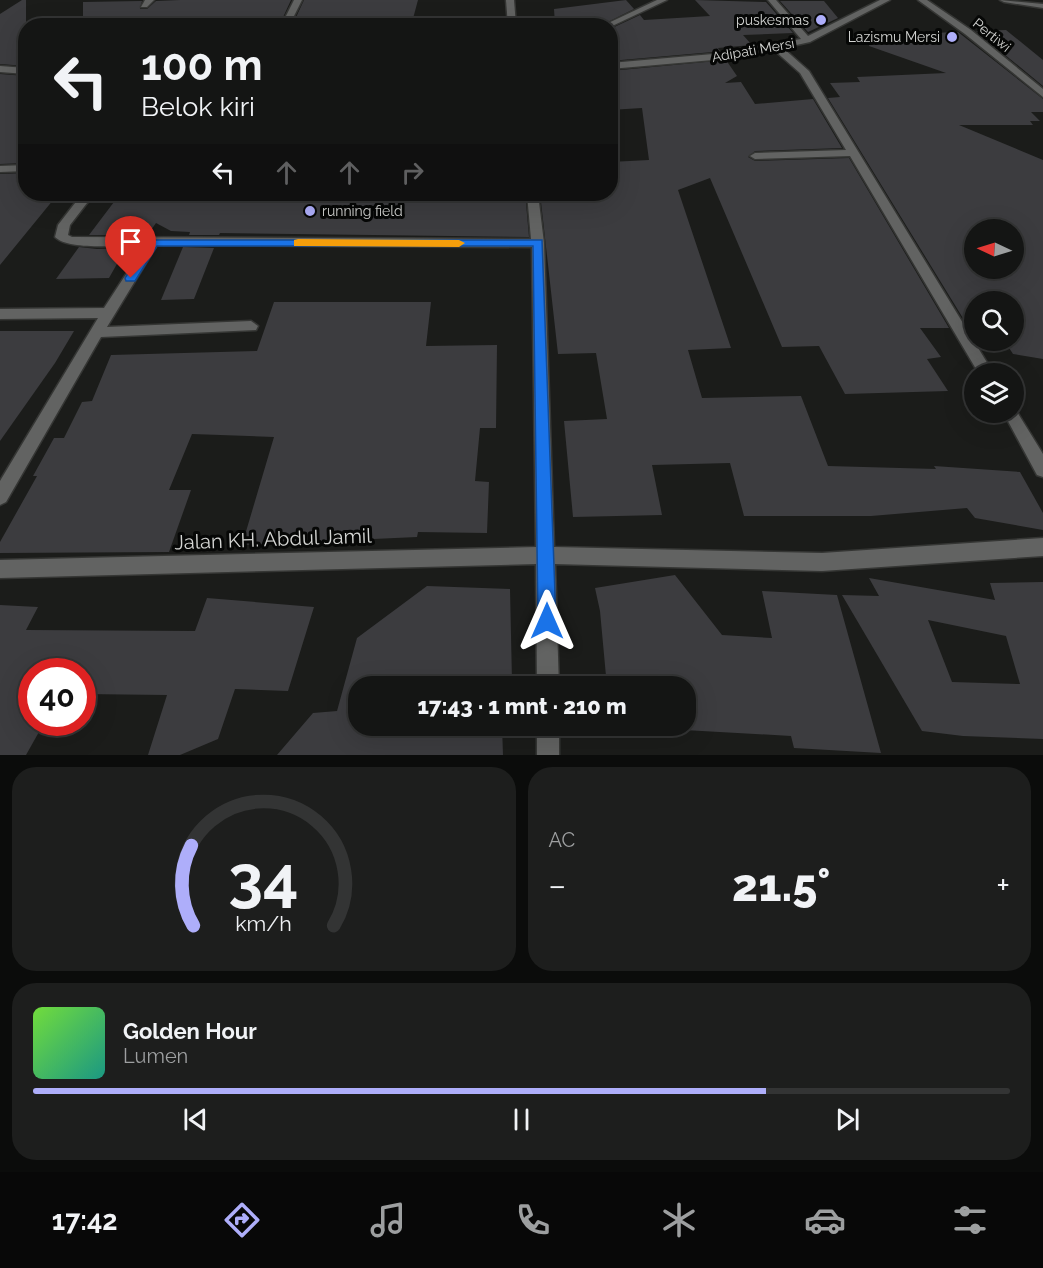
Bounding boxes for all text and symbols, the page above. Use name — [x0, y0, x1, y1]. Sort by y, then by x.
place label: puskesmas — [736, 12, 809, 28]
marker: puskesmas — [814, 13, 828, 27]
street label: Pertiwi — [970, 15, 1014, 55]
place label: Lazismu Mersi — [848, 29, 940, 45]
marker: Lazismu Mersi — [945, 30, 959, 44]
street label: Adipati Mersi — [710, 35, 796, 65]
text: 100 m — [141, 41, 263, 90]
icon: left — [42, 42, 120, 120]
text: Belok kiri — [141, 91, 255, 122]
icon: left — [207, 156, 240, 189]
icon: ahead — [270, 156, 303, 189]
icon: ahead — [333, 156, 366, 189]
icon: right — [396, 156, 429, 189]
place label: running field — [322, 203, 403, 219]
marker: running field — [303, 204, 317, 218]
pin — [105, 216, 156, 278]
north arrow — [964, 219, 1024, 279]
map controls — [964, 219, 1024, 423]
icon: arrive — [114, 225, 147, 258]
button: search — [964, 291, 1024, 351]
button: layers — [964, 363, 1024, 423]
street label: Jalan KH. Abdul Jamil — [174, 524, 373, 554]
position arrow — [515, 589, 579, 653]
speed limit sign: 40 — [18, 658, 96, 736]
text: 17:43 · 1 mnt · 210 m — [417, 693, 627, 719]
text: AC — [549, 828, 575, 852]
text: 34 — [229, 841, 299, 915]
text: 21.5° — [732, 859, 831, 912]
text: − — [549, 866, 566, 905]
text: + — [996, 866, 1010, 905]
text: km/h — [235, 911, 292, 936]
text: Golden Hour — [123, 1018, 257, 1044]
text: Lumen — [123, 1044, 188, 1068]
icon: previous — [179, 1103, 212, 1136]
icon: pause — [505, 1103, 538, 1136]
icon: next — [831, 1103, 864, 1136]
icon: directions — [221, 1199, 263, 1241]
icon: music — [367, 1199, 409, 1241]
icon: phone — [512, 1199, 554, 1241]
icon: climate — [658, 1199, 700, 1241]
icon: car — [804, 1199, 846, 1241]
icon: filters — [949, 1199, 991, 1241]
text: 17:42 — [52, 1205, 118, 1236]

